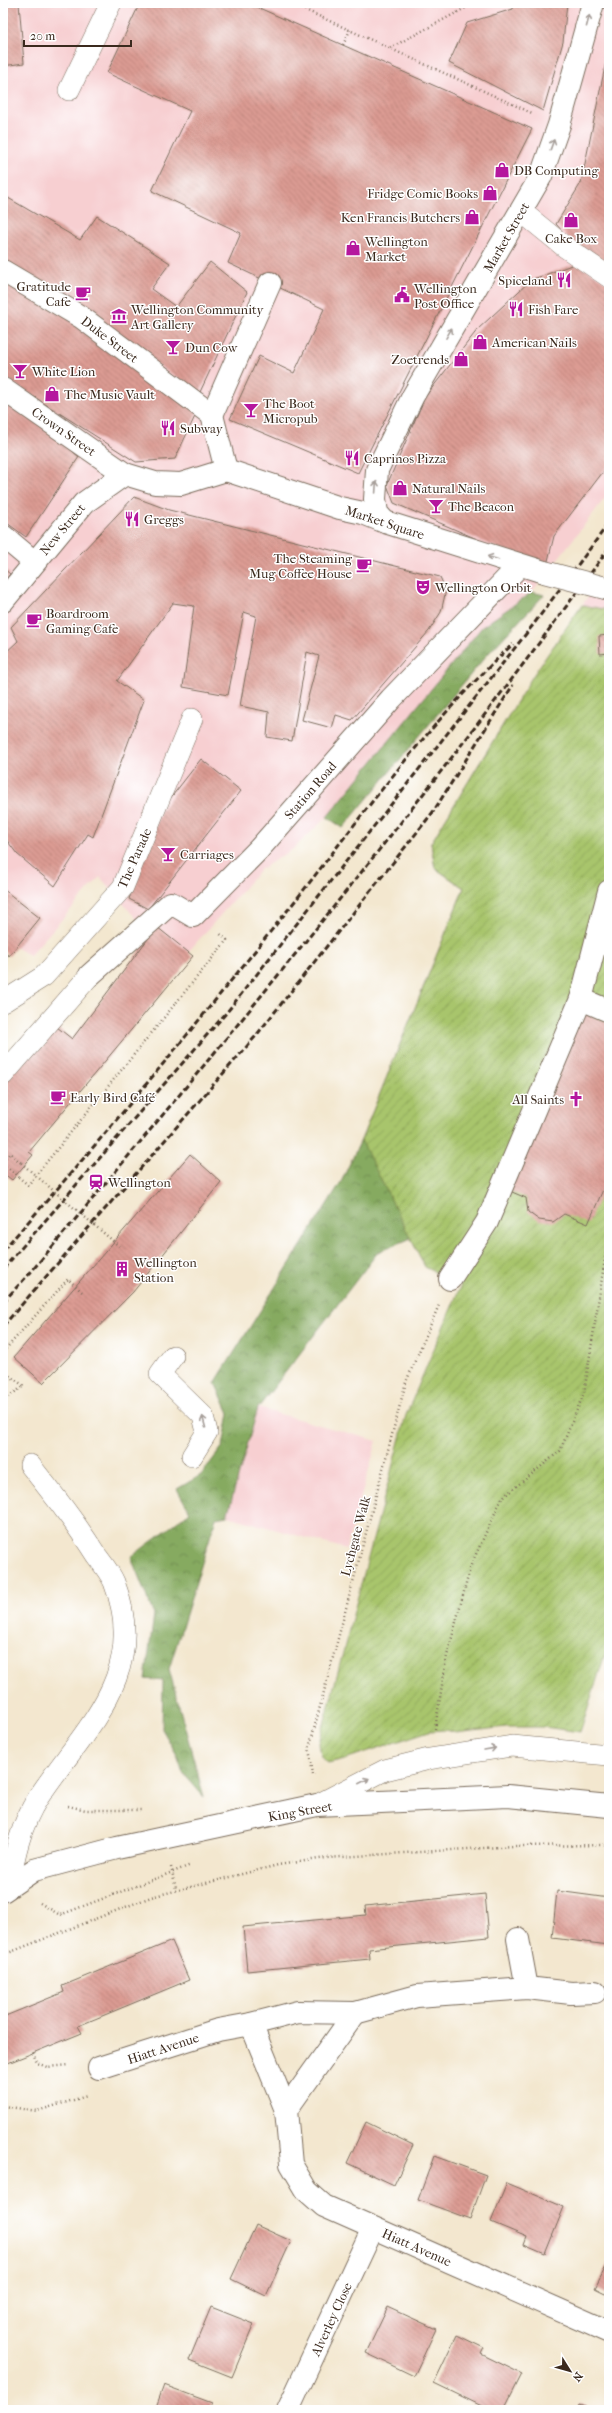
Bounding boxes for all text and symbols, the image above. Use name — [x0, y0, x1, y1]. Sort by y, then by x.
one-way arrow — [585, 14, 592, 27]
scale bar — [24, 22, 131, 48]
text: 20 m — [30, 29, 55, 43]
one-way arrow — [549, 139, 556, 152]
shop icon: DB Computing — [493, 161, 511, 179]
place label: DB Computing — [514, 163, 599, 178]
shop icon: Fridge Comic Books — [481, 184, 499, 202]
place label: Fridge Comic Books — [367, 186, 478, 201]
street label: Market Street — [480, 199, 533, 275]
shop icon: Ken Francis Butchers — [463, 208, 481, 226]
place label: Ken Francis Butchers — [341, 210, 460, 225]
shop icon: Cake Box — [562, 211, 580, 229]
place label: Cake Box — [545, 231, 597, 246]
place label: Wellington Market — [364, 234, 428, 264]
shop icon: Wellington Market — [344, 239, 362, 257]
restaurant icon: Spiceland — [555, 271, 573, 289]
place label: Spiceland — [498, 273, 553, 288]
place label: Gratitude Cafe — [16, 279, 72, 309]
place label: Wellington Post Office — [413, 281, 477, 311]
cafe icon: Gratitude Cafe — [74, 284, 92, 302]
public building icon: Wellington Post Office — [393, 286, 411, 304]
restaurant icon: Fish Fare — [507, 300, 525, 318]
place label: Wellington Community Art Gallery — [130, 302, 265, 332]
place label: Fish Fare — [528, 302, 579, 317]
museum icon: Wellington Community Art Gallery — [110, 307, 128, 325]
street label: Duke Street — [78, 313, 141, 366]
one-way arrow — [446, 327, 454, 339]
shop icon: American Nails — [471, 333, 489, 351]
place label: American Nails — [491, 335, 577, 350]
bar icon: Dun Cow — [164, 338, 182, 356]
place label: Dun Cow — [185, 340, 238, 355]
shop icon: Zoetrends — [452, 350, 470, 368]
place label: Zoetrends — [391, 352, 449, 367]
bar icon: White Lion — [11, 362, 29, 380]
place label: White Lion — [31, 364, 96, 379]
shop icon: The Music Vault — [43, 385, 61, 403]
place label: The Music Vault — [64, 387, 155, 402]
place label: The Boot Micropub — [263, 396, 318, 426]
bar icon: The Boot Micropub — [242, 401, 260, 419]
street label: Crown Street — [29, 404, 99, 459]
restaurant icon: Subway — [159, 419, 177, 437]
place label: Subway — [180, 421, 224, 436]
restaurant icon: Caprinos Pizza — [343, 449, 361, 467]
place label: Caprinos Pizza — [364, 451, 447, 466]
shop icon: Natural Nails — [391, 479, 409, 497]
one-way arrow — [372, 481, 379, 494]
place label: Natural Nails — [412, 481, 486, 496]
bar icon: The Beacon — [427, 497, 445, 515]
place label: The Beacon — [448, 499, 515, 514]
street label: New Street — [36, 500, 89, 558]
street label: Market Square — [343, 503, 427, 543]
restaurant icon: Greggs — [123, 510, 141, 528]
place label: Greggs — [144, 512, 184, 527]
place label: The Steaming Mug Coffee House — [249, 551, 353, 581]
one-way arrow — [487, 553, 499, 561]
cafe icon: The Steaming Mug Coffee House — [355, 556, 373, 574]
theatre icon: Wellington Orbit — [414, 578, 432, 596]
place label: Wellington Orbit — [434, 580, 532, 595]
place label: Boardroom Gaming Cafe — [46, 606, 119, 636]
cafe icon: Boardroom Gaming Cafe — [25, 611, 43, 629]
street label: Station Road — [281, 758, 340, 822]
street label: The Parade — [115, 825, 155, 891]
bar icon: Carriages — [159, 845, 177, 863]
place label: Carriages — [180, 847, 234, 862]
cafe icon: Early Bird Café — [49, 1088, 67, 1106]
place label: Early Bird Café — [70, 1090, 156, 1105]
church icon: All Saints — [567, 1090, 585, 1108]
place label: All Saints — [511, 1092, 564, 1107]
station icon: Wellington — [87, 1173, 105, 1191]
place label: Wellington — [107, 1175, 171, 1190]
place label: Wellington Station — [133, 1255, 197, 1285]
building icon: Wellington Station — [113, 1260, 131, 1278]
one-way arrow — [200, 1415, 207, 1428]
street label: Lychgate Walk — [338, 1494, 373, 1578]
one-way arrow — [483, 1745, 496, 1753]
one-way arrow — [358, 1777, 370, 1784]
street label: King Street — [267, 1798, 334, 1825]
street label: Hiatt Avenue — [126, 2030, 201, 2067]
street label: Hiatt Avenue — [380, 2226, 454, 2270]
street label: Alverley Close — [307, 2280, 355, 2359]
north arrow — [550, 2351, 590, 2391]
text: N — [569, 2369, 585, 2384]

